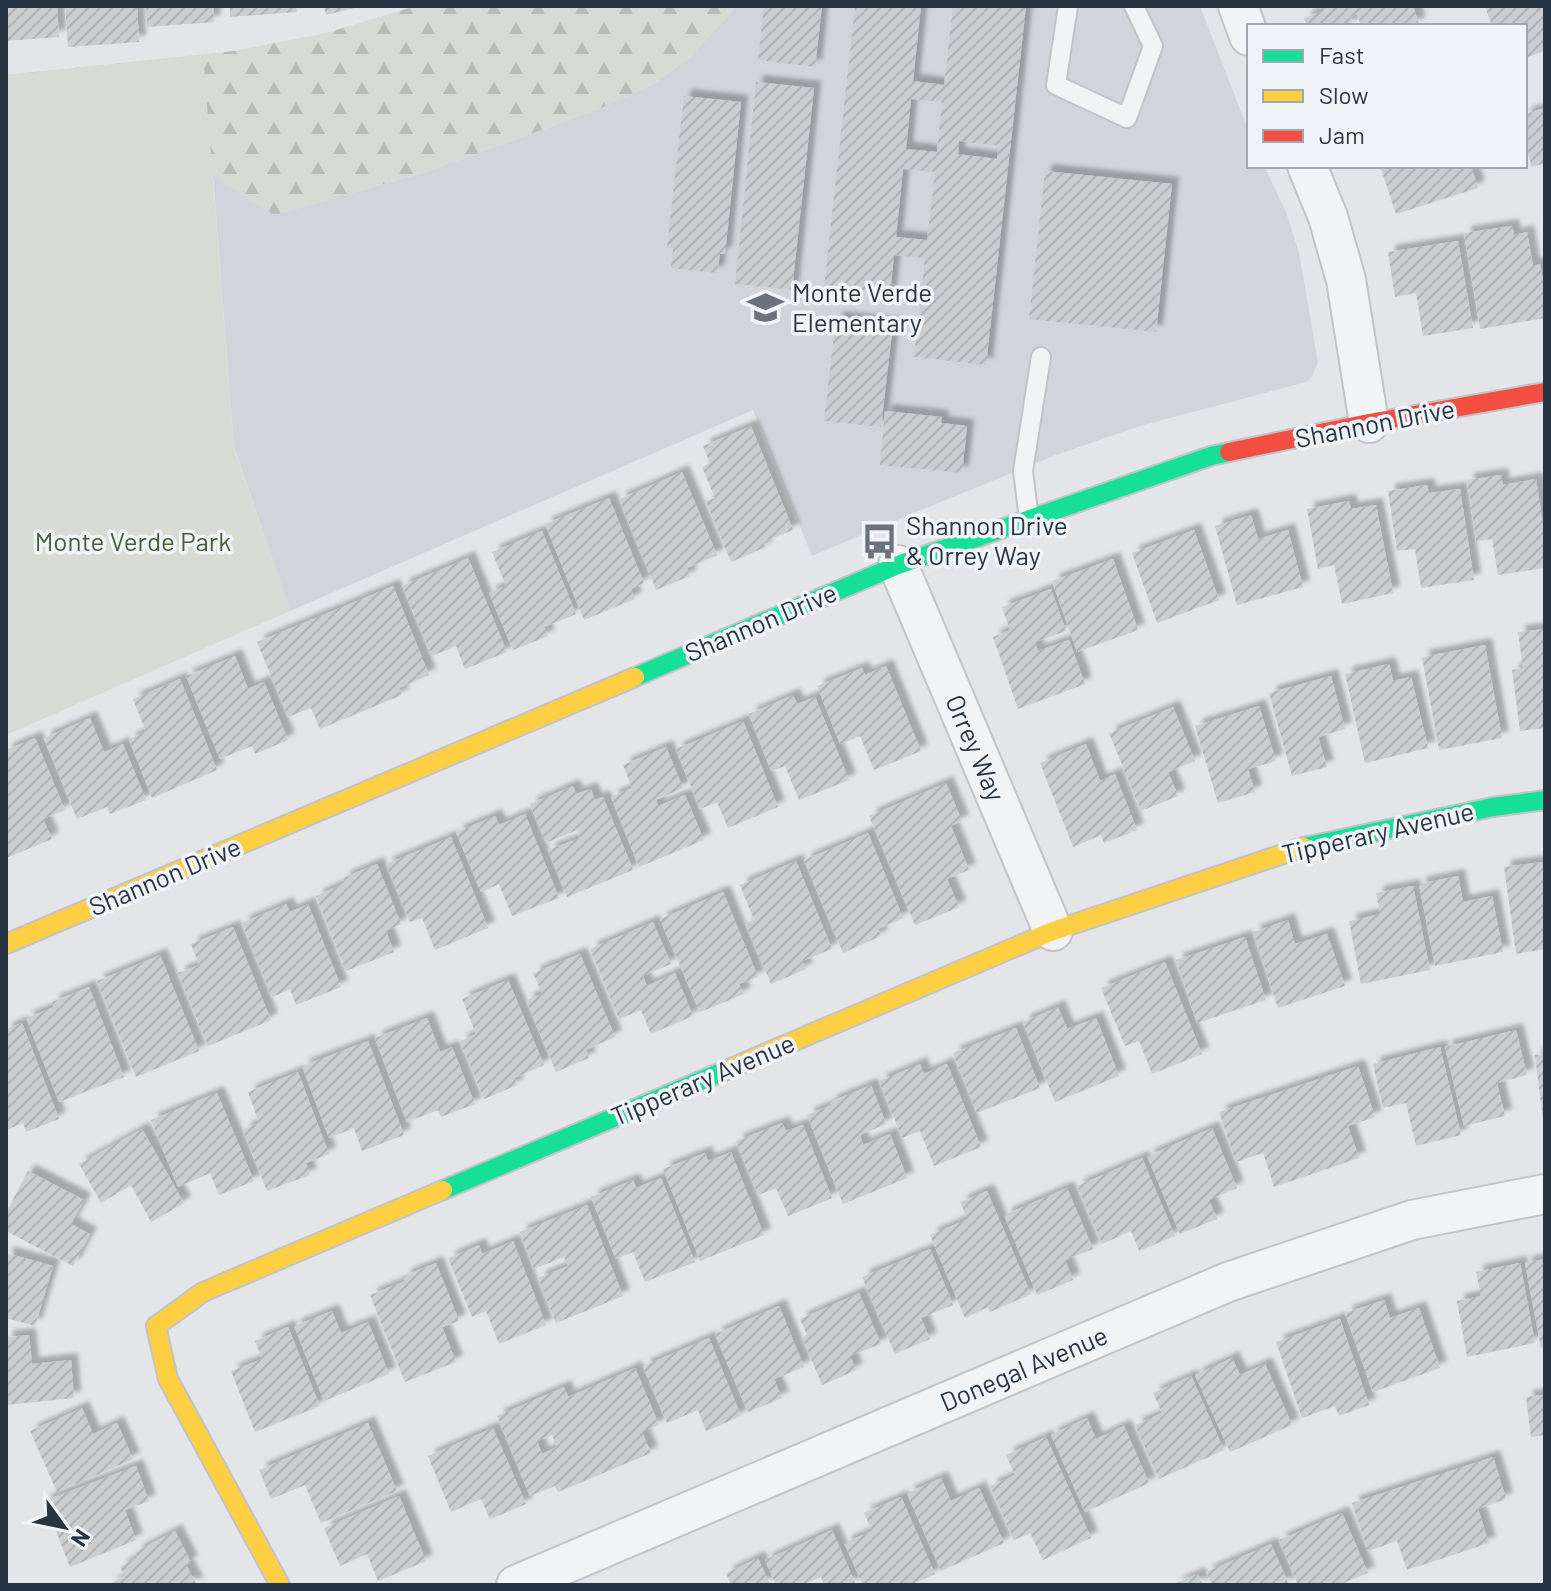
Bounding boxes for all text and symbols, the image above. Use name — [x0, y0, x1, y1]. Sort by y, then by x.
legend — [1247, 24, 1527, 168]
text: Fast — [1319, 40, 1364, 69]
text: Slow — [1319, 80, 1368, 109]
text: Jam — [1319, 120, 1365, 149]
place label: Monte Verde Elementary — [792, 276, 932, 337]
school or university icon: Monte Verde Elementary — [747, 289, 785, 327]
street label: Shannon Drive — [1292, 392, 1457, 453]
place label: Shannon Drive & Orrey Way — [906, 509, 1068, 570]
bus stop icon: Shannon Drive & Orrey Way — [861, 522, 899, 560]
park label: Monte Verde Park — [35, 525, 231, 556]
street label: Shannon Drive — [680, 576, 841, 667]
street label: Orrey Way — [940, 690, 1013, 805]
street label: Tipperary Avenue — [1279, 794, 1477, 869]
street label: Shannon Drive — [84, 830, 245, 921]
street label: Tipperary Avenue — [606, 1026, 799, 1131]
street label: Donegal Avenue — [935, 1318, 1112, 1417]
north arrow — [24, 1487, 104, 1567]
text: N — [67, 1525, 97, 1552]

